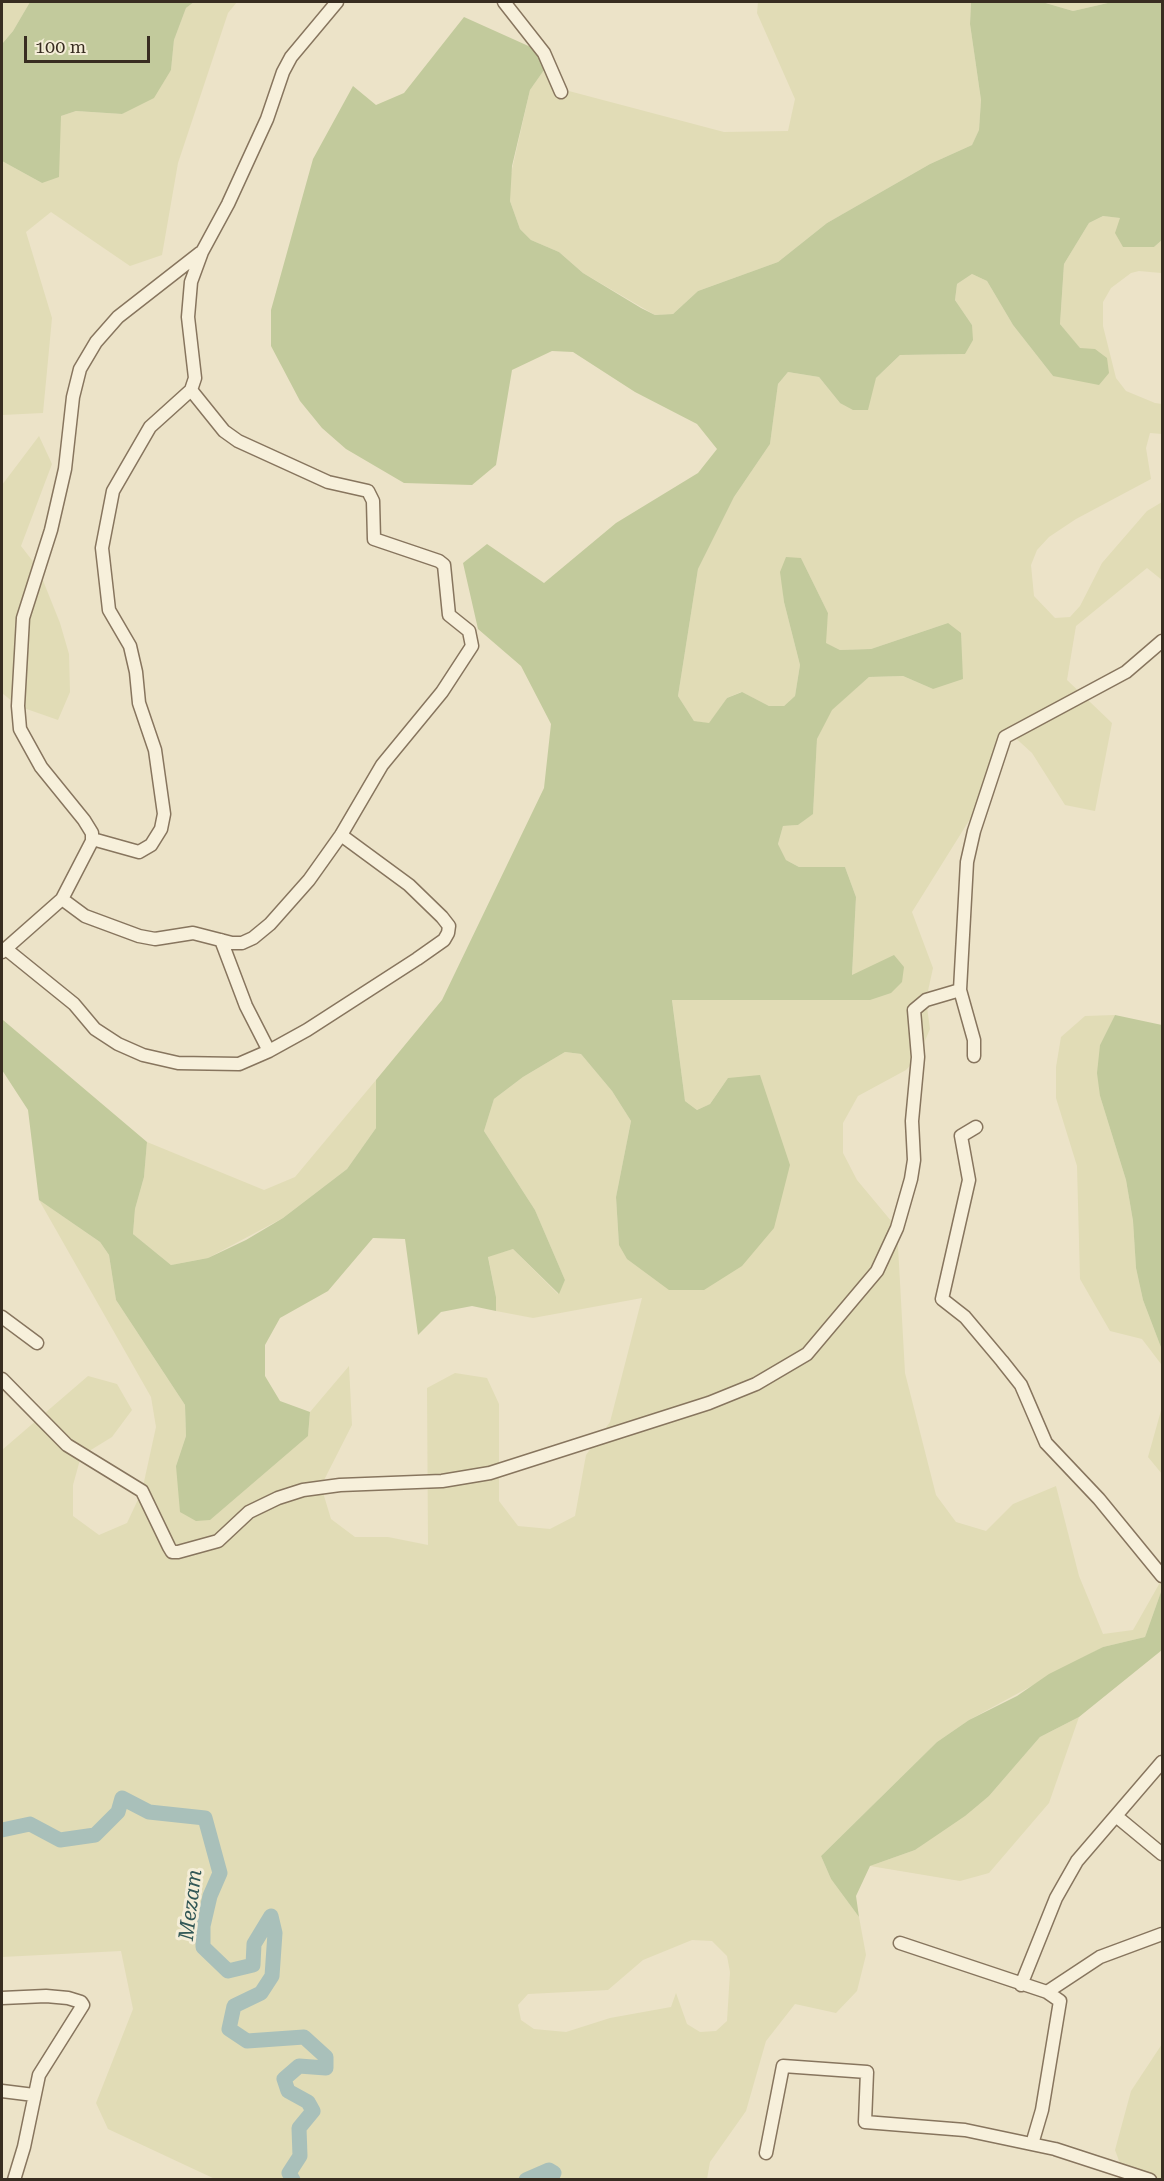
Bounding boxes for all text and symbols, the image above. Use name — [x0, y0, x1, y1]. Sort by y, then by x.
scale bar — [27, 24, 153, 62]
text: 100 m — [35, 36, 86, 57]
water label: Mezam — [174, 1868, 208, 1942]

